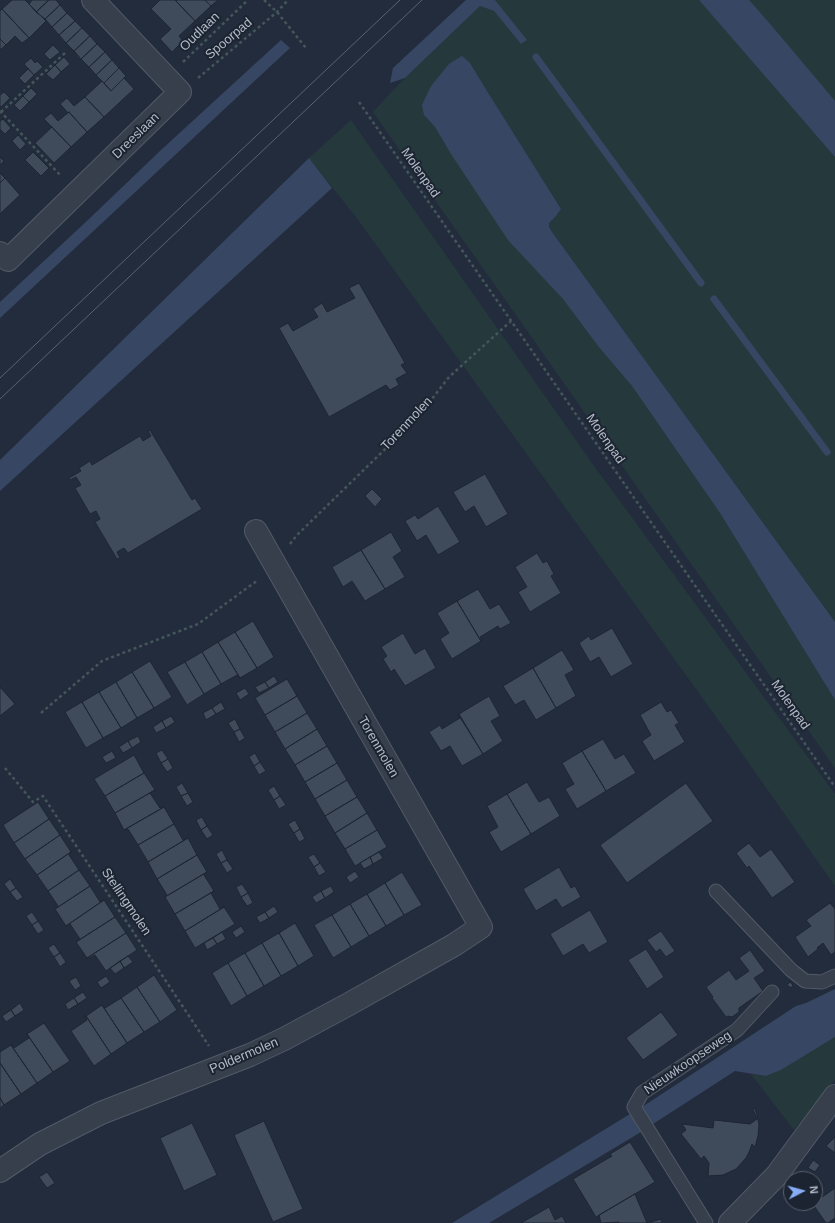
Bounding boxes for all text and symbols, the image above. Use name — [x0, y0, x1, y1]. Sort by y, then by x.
street label: Oudlaan — [177, 9, 223, 55]
street label: Spoorpad — [202, 15, 256, 63]
street label: Dreeslaan — [109, 110, 163, 162]
street label: Molenpad — [397, 145, 443, 201]
street label: Torenmolen — [378, 394, 436, 454]
street label: Molenpad — [582, 411, 628, 467]
street label: Molenpad — [767, 677, 813, 733]
street label: Torenmolen — [354, 714, 402, 780]
street label: Stellingmolen — [98, 865, 154, 939]
street label: Nieuwkoopseweg — [641, 1028, 735, 1098]
street label: Poldermolen — [207, 1035, 281, 1077]
north arrow — [783, 1171, 823, 1211]
text: N — [808, 1185, 820, 1194]

